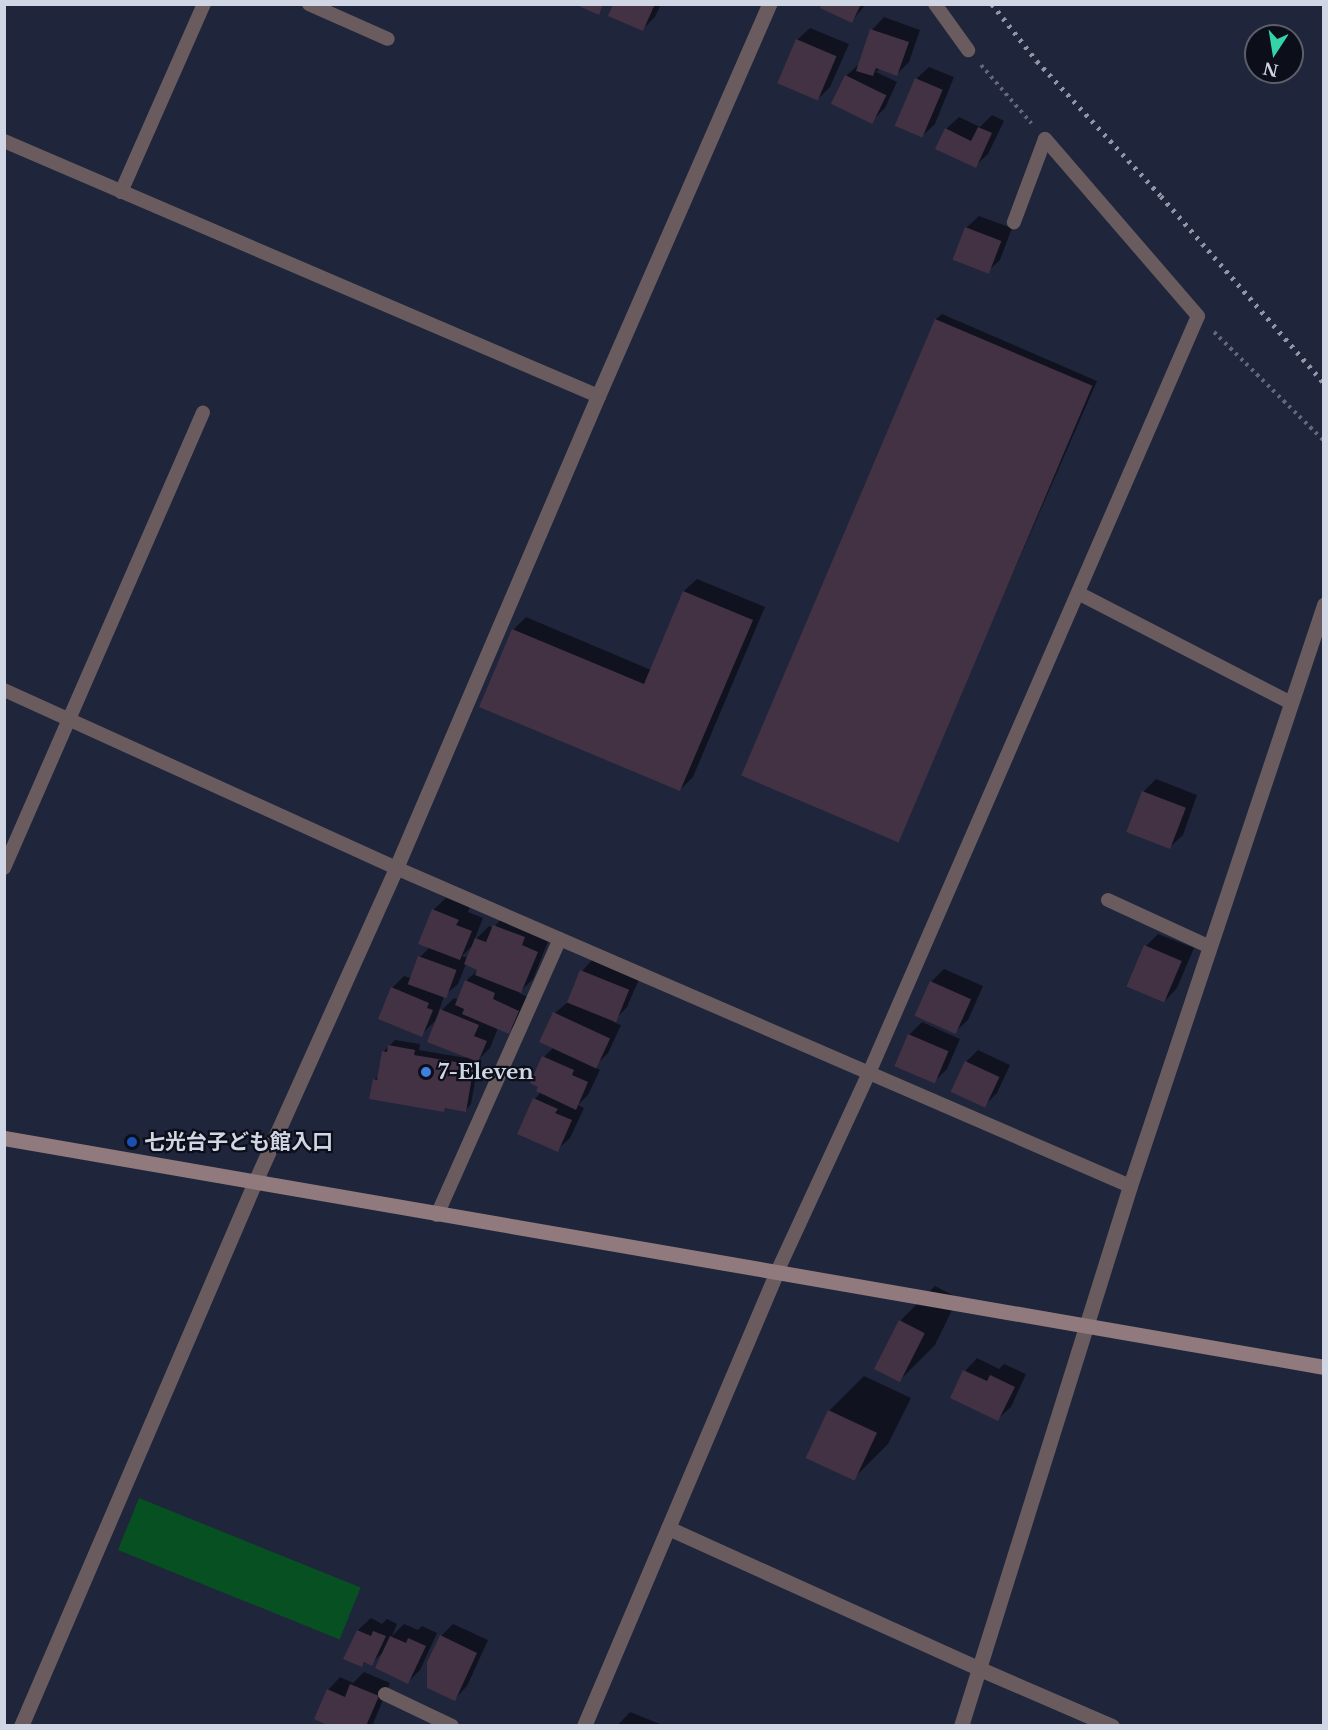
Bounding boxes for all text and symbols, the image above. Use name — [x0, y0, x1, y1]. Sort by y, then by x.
north arrow — [1244, 24, 1304, 84]
text: N — [1261, 58, 1280, 81]
place label: 7-Eleven — [438, 1059, 533, 1085]
marker: 7-Eleven — [419, 1065, 433, 1079]
place label: 七光台子ども館入口 — [144, 1129, 333, 1155]
marker: 七光台子ども館入口 — [125, 1135, 139, 1149]

